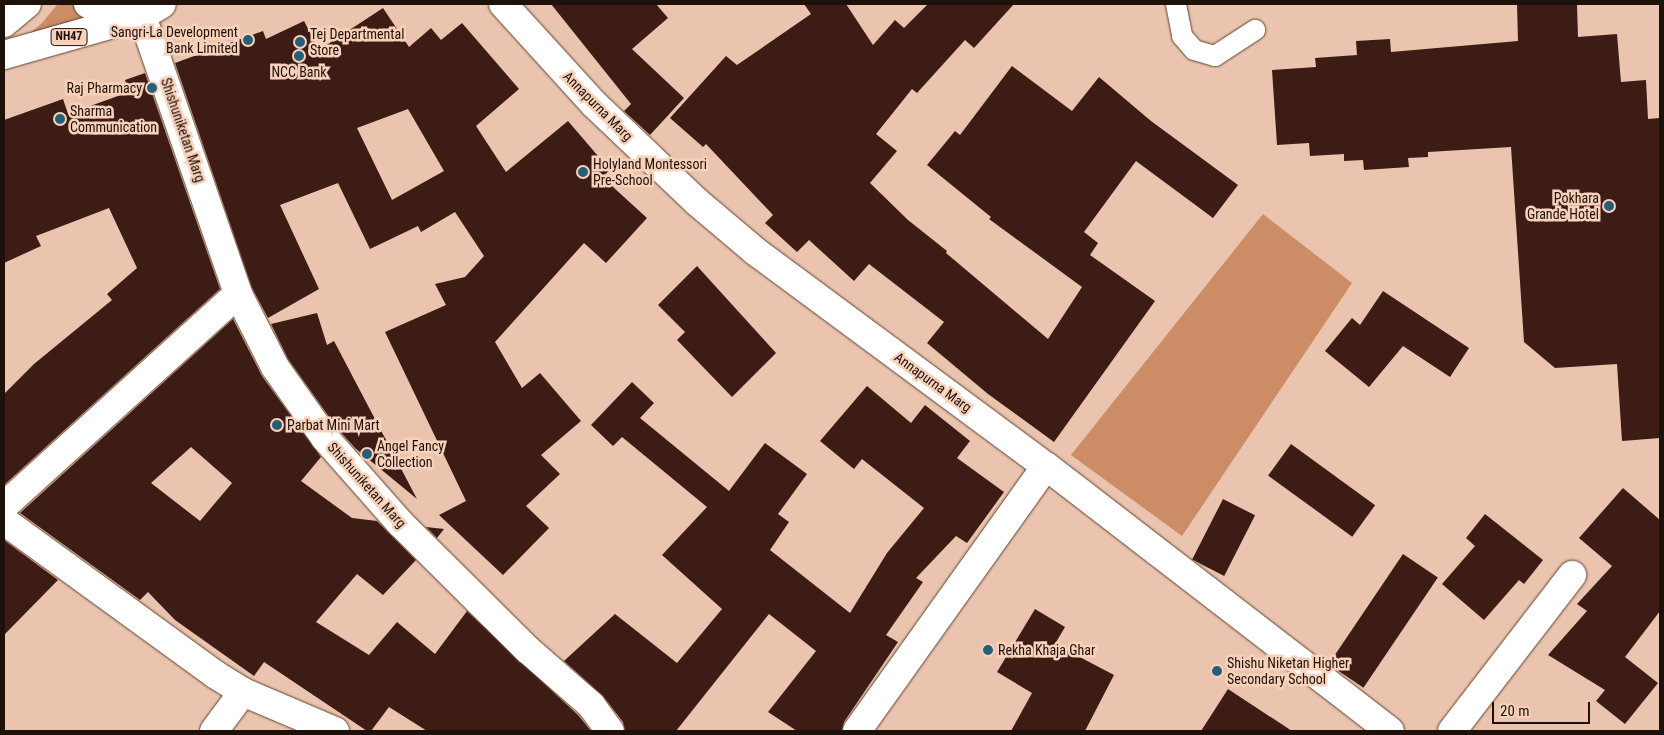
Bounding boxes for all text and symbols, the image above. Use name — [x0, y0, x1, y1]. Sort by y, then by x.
place label: Sangri-La Development Bank Limited — [111, 24, 238, 56]
place label: Tej Departmental Store — [310, 26, 404, 58]
road number: NH47 — [50, 28, 88, 46]
marker: Sangri-La Development Bank Limited — [242, 34, 254, 46]
marker: Tej Departmental Store — [294, 36, 306, 48]
marker: NCC Bank — [293, 50, 305, 62]
place label: NCC Bank — [271, 64, 327, 80]
street label: Annapurna Marg — [560, 68, 636, 144]
street label: Shishuniketan Marg — [157, 76, 209, 184]
place label: Raj Pharmacy — [66, 80, 142, 96]
marker: Raj Pharmacy — [146, 82, 158, 94]
place label: Sharma Communication — [70, 103, 157, 136]
marker: Sharma Communication — [54, 113, 66, 125]
place label: Holyland Montessori Pre-School — [593, 156, 707, 188]
marker: Holyland Montessori Pre-School — [577, 166, 589, 178]
place label: Pokhara Grande Hotel — [1527, 190, 1599, 222]
marker: Pokhara Grande Hotel — [1603, 200, 1615, 212]
street label: Annapurna Marg — [891, 348, 975, 416]
place label: Parbat Mini Mart — [287, 417, 380, 433]
marker: Parbat Mini Mart — [271, 419, 283, 431]
place label: Angel Fancy Collection — [377, 438, 444, 471]
street label: Shishuniketan Marg — [324, 439, 410, 531]
marker: Angel Fancy Collection — [361, 448, 373, 460]
place label: Rekha Khaja Ghar — [998, 642, 1095, 658]
marker: Rekha Khaja Ghar — [982, 644, 994, 656]
place label: Shishu Niketan Higher Secondary School — [1227, 655, 1349, 688]
marker: Shishu Niketan Higher Secondary School — [1211, 665, 1223, 677]
scale bar — [1494, 692, 1592, 724]
text: 20 m — [1500, 702, 1530, 720]

